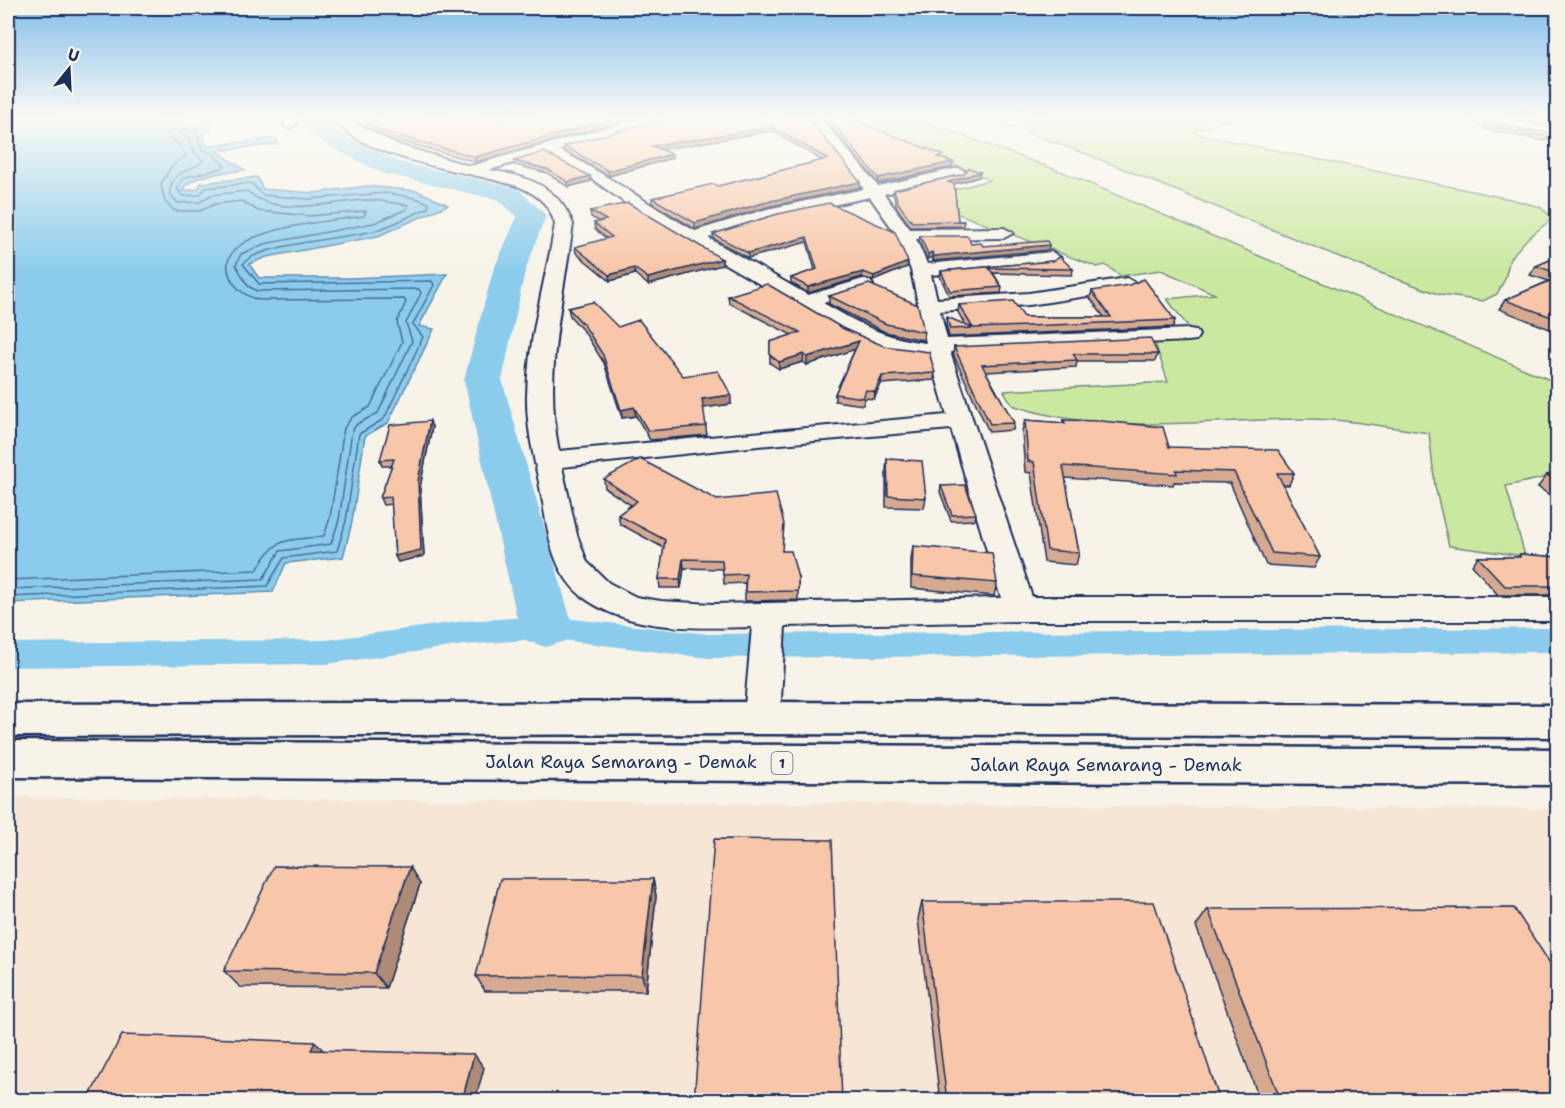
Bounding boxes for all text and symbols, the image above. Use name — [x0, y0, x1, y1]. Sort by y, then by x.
north arrow — [39, 39, 99, 99]
text: U — [65, 44, 82, 67]
street label: Jalan Raya Semarang - Demak — [485, 750, 757, 774]
road number: 1 — [772, 752, 792, 774]
street label: Jalan Raya Semarang - Demak — [970, 753, 1242, 777]

